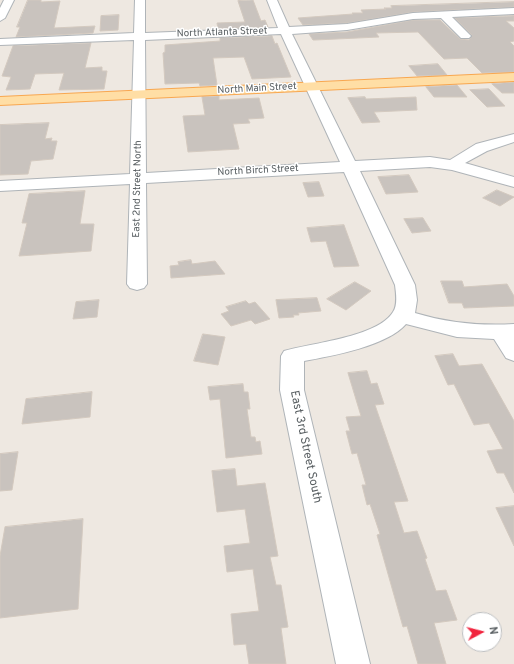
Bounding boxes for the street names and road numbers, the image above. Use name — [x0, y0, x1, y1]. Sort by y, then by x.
street label: North Atlanta Street — [176, 25, 268, 41]
street label: North Main Street — [217, 81, 297, 97]
street label: East 2nd Street North — [131, 140, 145, 238]
street label: North Birch Street — [217, 163, 299, 179]
street label: East 3rd Street South — [286, 389, 324, 505]

